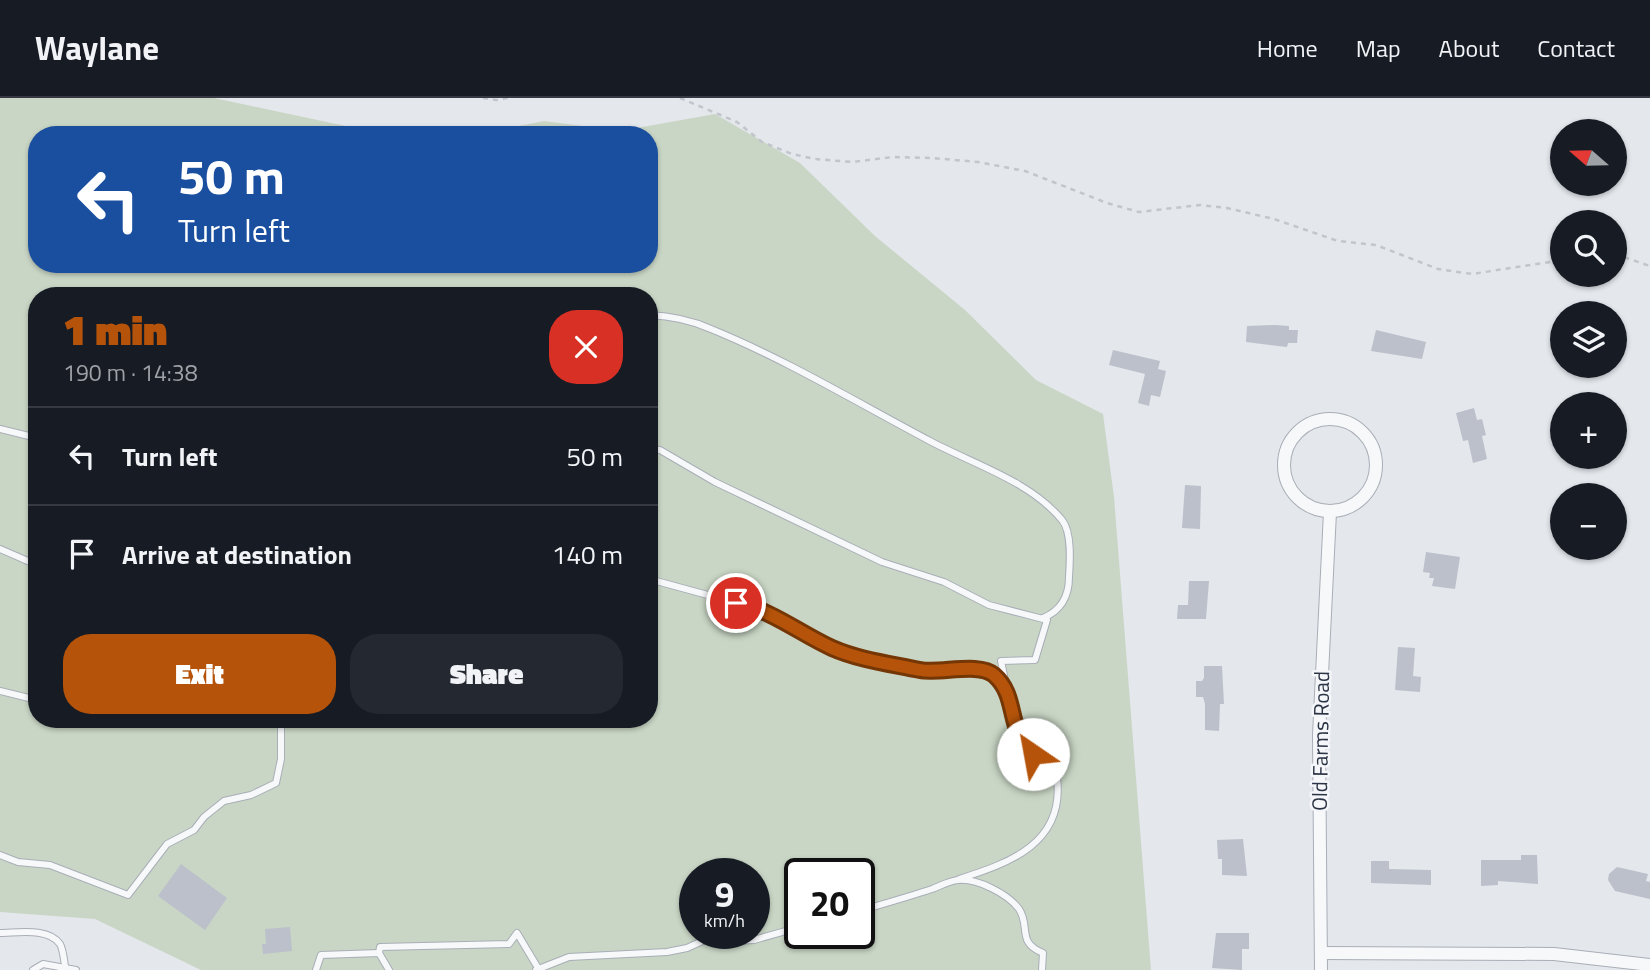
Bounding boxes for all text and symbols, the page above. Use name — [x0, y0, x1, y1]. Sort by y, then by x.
text: Waylane — [35, 23, 159, 73]
text: Home — [1257, 30, 1318, 66]
text: Map — [1356, 30, 1401, 66]
text: About — [1439, 30, 1499, 66]
text: Contact — [1537, 30, 1615, 66]
north arrow — [1550, 119, 1628, 196]
map controls — [1550, 119, 1627, 560]
text: 50 m — [178, 138, 285, 213]
icon: left — [63, 154, 154, 245]
text: Turn left — [178, 206, 290, 254]
button: search — [1550, 210, 1627, 287]
text: 1 min — [63, 297, 167, 361]
button: layers — [1550, 301, 1627, 378]
button: close — [549, 310, 623, 384]
text: 190 m · 14:38 — [63, 355, 198, 390]
button: + — [1550, 392, 1627, 469]
icon: left — [63, 437, 101, 475]
text: Turn left — [122, 437, 217, 476]
text: 50 m — [566, 437, 623, 476]
button: − — [1550, 483, 1627, 560]
icon: arrive — [63, 535, 101, 573]
text: Arrive at destination — [122, 535, 352, 574]
text: 140 m — [552, 535, 623, 574]
pin — [706, 573, 766, 633]
icon: arrive — [717, 584, 755, 622]
button: Exit — [63, 634, 336, 714]
button: Share — [350, 634, 623, 714]
street label: Old Farms Road — [1303, 671, 1337, 811]
position arrow — [996, 717, 1070, 791]
speed limit sign: 20 — [784, 858, 875, 949]
text: 9 — [715, 867, 734, 921]
text: km/h — [704, 907, 745, 934]

